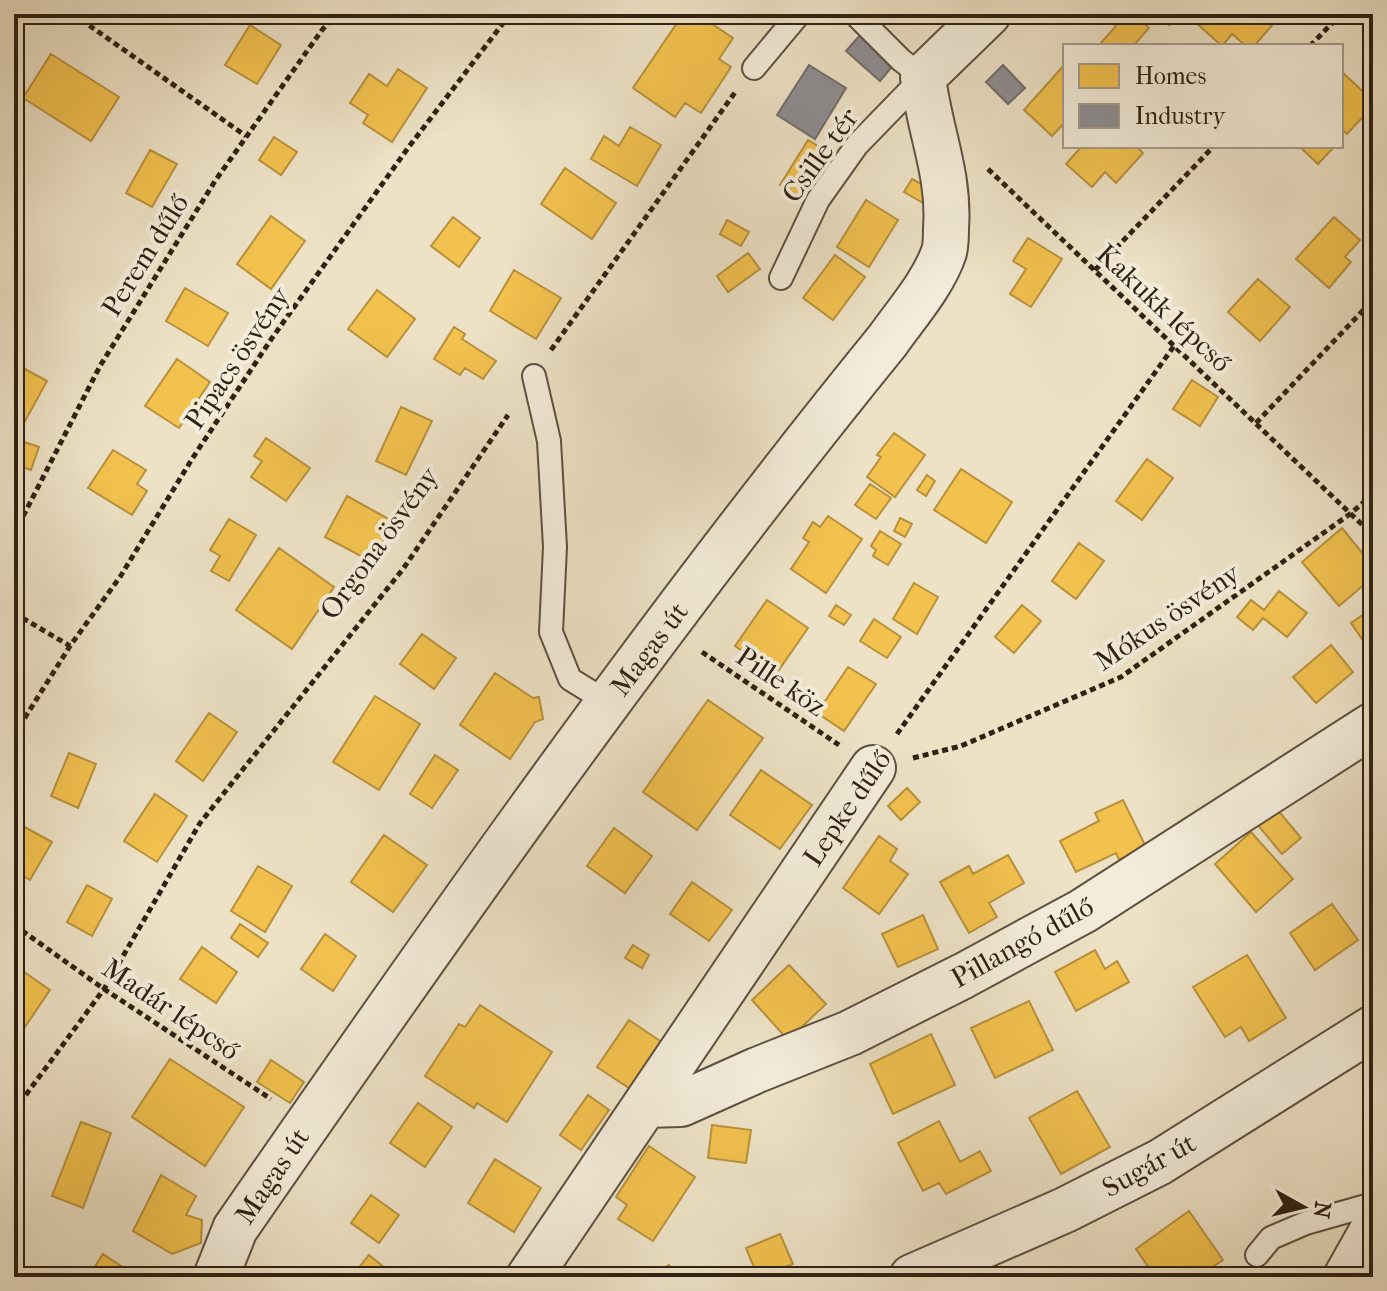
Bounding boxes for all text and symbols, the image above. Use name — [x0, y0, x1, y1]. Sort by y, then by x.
legend — [1063, 44, 1343, 148]
text: Homes — [1135, 62, 1206, 90]
street label: Csille tér — [775, 101, 865, 209]
text: Industry — [1135, 102, 1226, 130]
street label: Perem dűlő — [95, 188, 195, 322]
street label: Kakukk lépcső — [1090, 237, 1238, 379]
street label: Pipacs ösvény — [177, 280, 297, 435]
street label: Orgona ösvény — [313, 460, 446, 626]
street label: Mókus ösvény — [1088, 556, 1247, 678]
street label: Magas út — [603, 596, 695, 702]
street label: Pille köz — [730, 639, 832, 723]
street label: Lepke dűlő — [796, 744, 898, 872]
street label: Pillangó dűlő — [945, 889, 1099, 995]
street label: Madár lépcső — [96, 951, 246, 1067]
street label: Magas út — [228, 1122, 316, 1230]
street label: Sugár út — [1096, 1126, 1202, 1204]
north arrow — [1263, 1167, 1343, 1247]
text: N — [1308, 1200, 1336, 1220]

